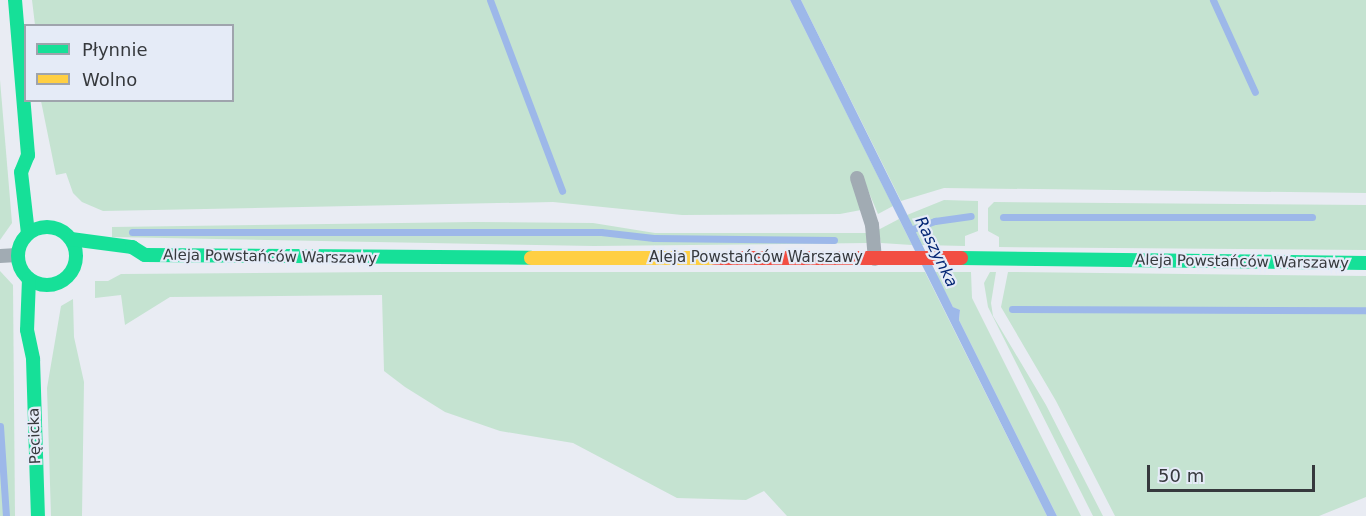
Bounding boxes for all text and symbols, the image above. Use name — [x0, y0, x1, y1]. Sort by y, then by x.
legend — [24, 24, 234, 102]
text: Płynnie — [82, 39, 148, 60]
text: Wolno — [82, 69, 137, 90]
water label: Raszynka — [911, 213, 961, 291]
street label: Aleja Powstańców Warszawy — [163, 246, 377, 268]
street label: Aleja Powstańców Warszawy — [649, 249, 863, 267]
street label: Aleja Powstańców Warszawy — [1135, 251, 1349, 273]
street label: Pęcicka — [25, 407, 45, 465]
scale bar — [1150, 453, 1318, 491]
text: 50 m — [1158, 465, 1204, 486]

